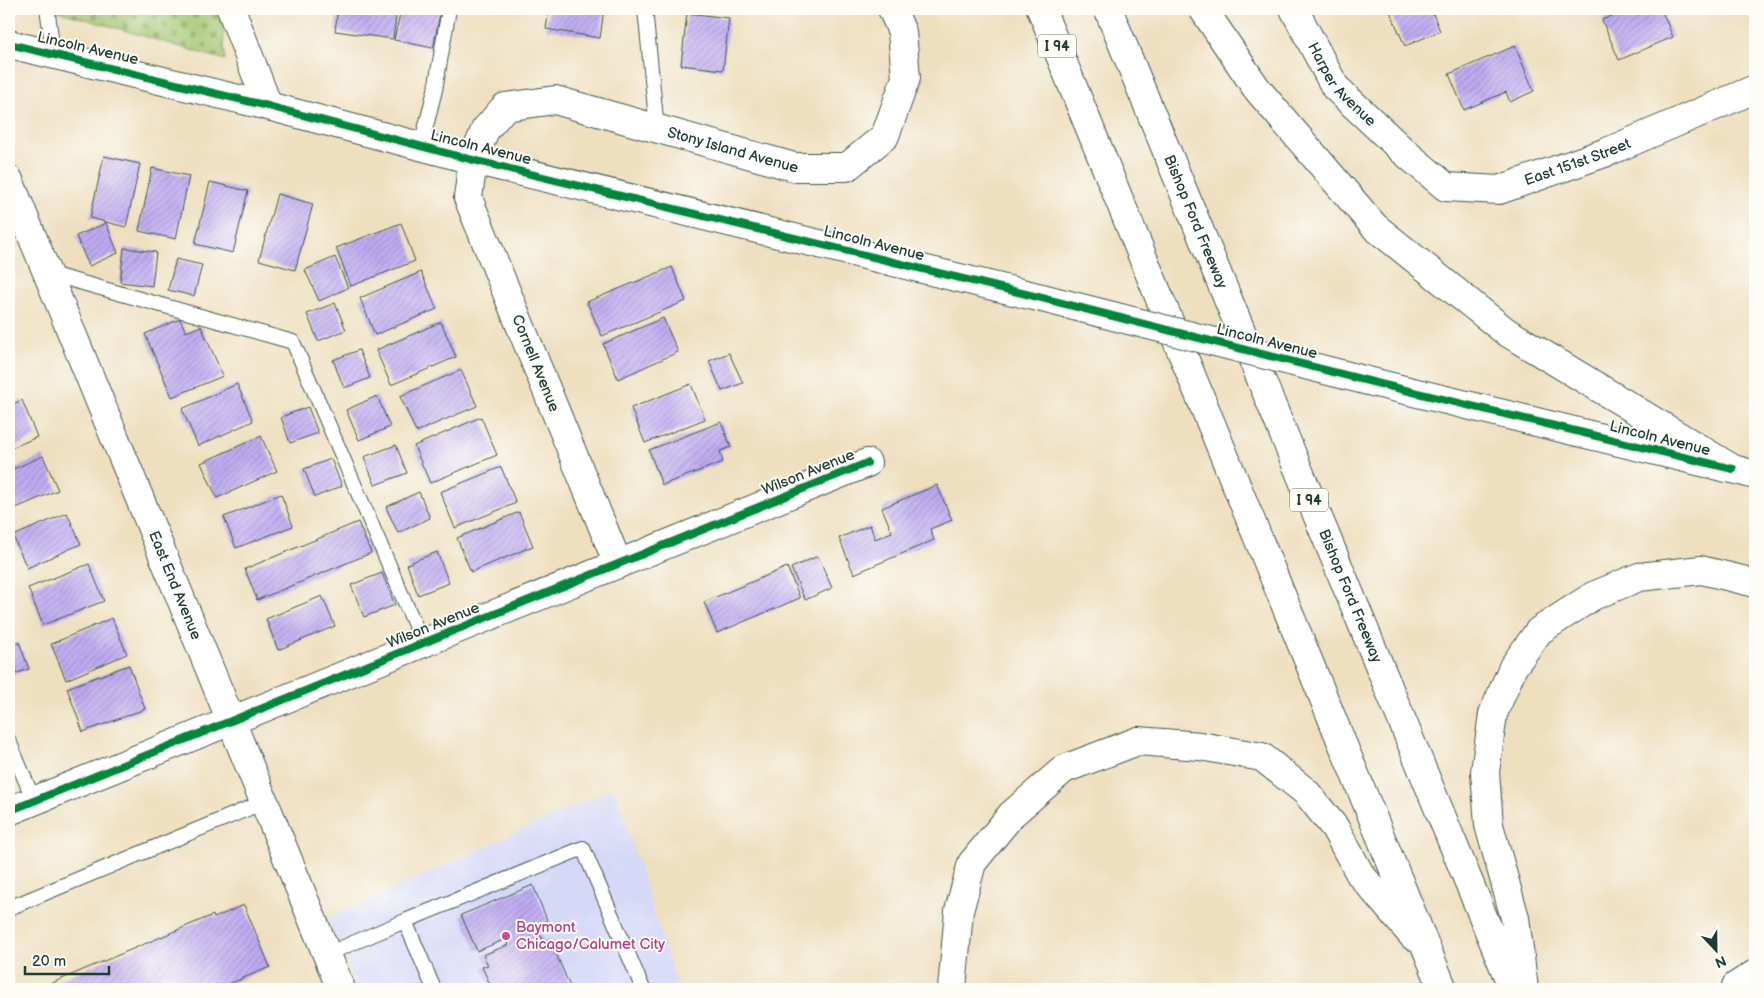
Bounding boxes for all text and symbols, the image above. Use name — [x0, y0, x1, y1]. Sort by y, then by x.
street label: Lincoln Avenue — [35, 28, 140, 69]
road number: I 94 — [1038, 34, 1076, 58]
street label: Harper Avenue — [1303, 39, 1380, 131]
street label: Stony Island Avenue — [665, 123, 801, 178]
street label: Lincoln Avenue — [428, 126, 533, 169]
street label: East 151st Street — [1522, 134, 1634, 190]
street label: Bishop Ford Freeway — [1159, 152, 1232, 292]
street label: Lincoln Avenue — [821, 222, 926, 265]
street label: Cornell Avenue — [507, 312, 564, 415]
street label: Lincoln Avenue — [1214, 320, 1319, 363]
street label: Lincoln Avenue — [1607, 417, 1712, 460]
street label: Wilson Avenue — [759, 445, 858, 500]
road number: I 94 — [1290, 488, 1328, 512]
street label: Bishop Ford Freeway — [1314, 526, 1386, 666]
street label: East End Avenue — [144, 528, 206, 643]
street label: Wilson Avenue — [384, 598, 483, 653]
place label: Baymont Chicago/Calumet City — [516, 918, 665, 954]
north arrow — [1692, 926, 1742, 976]
marker: Baymont Chicago/Calumet City — [500, 930, 512, 942]
scale bar — [25, 943, 109, 975]
text: 20 m — [32, 952, 66, 971]
text: N — [1713, 952, 1729, 971]

